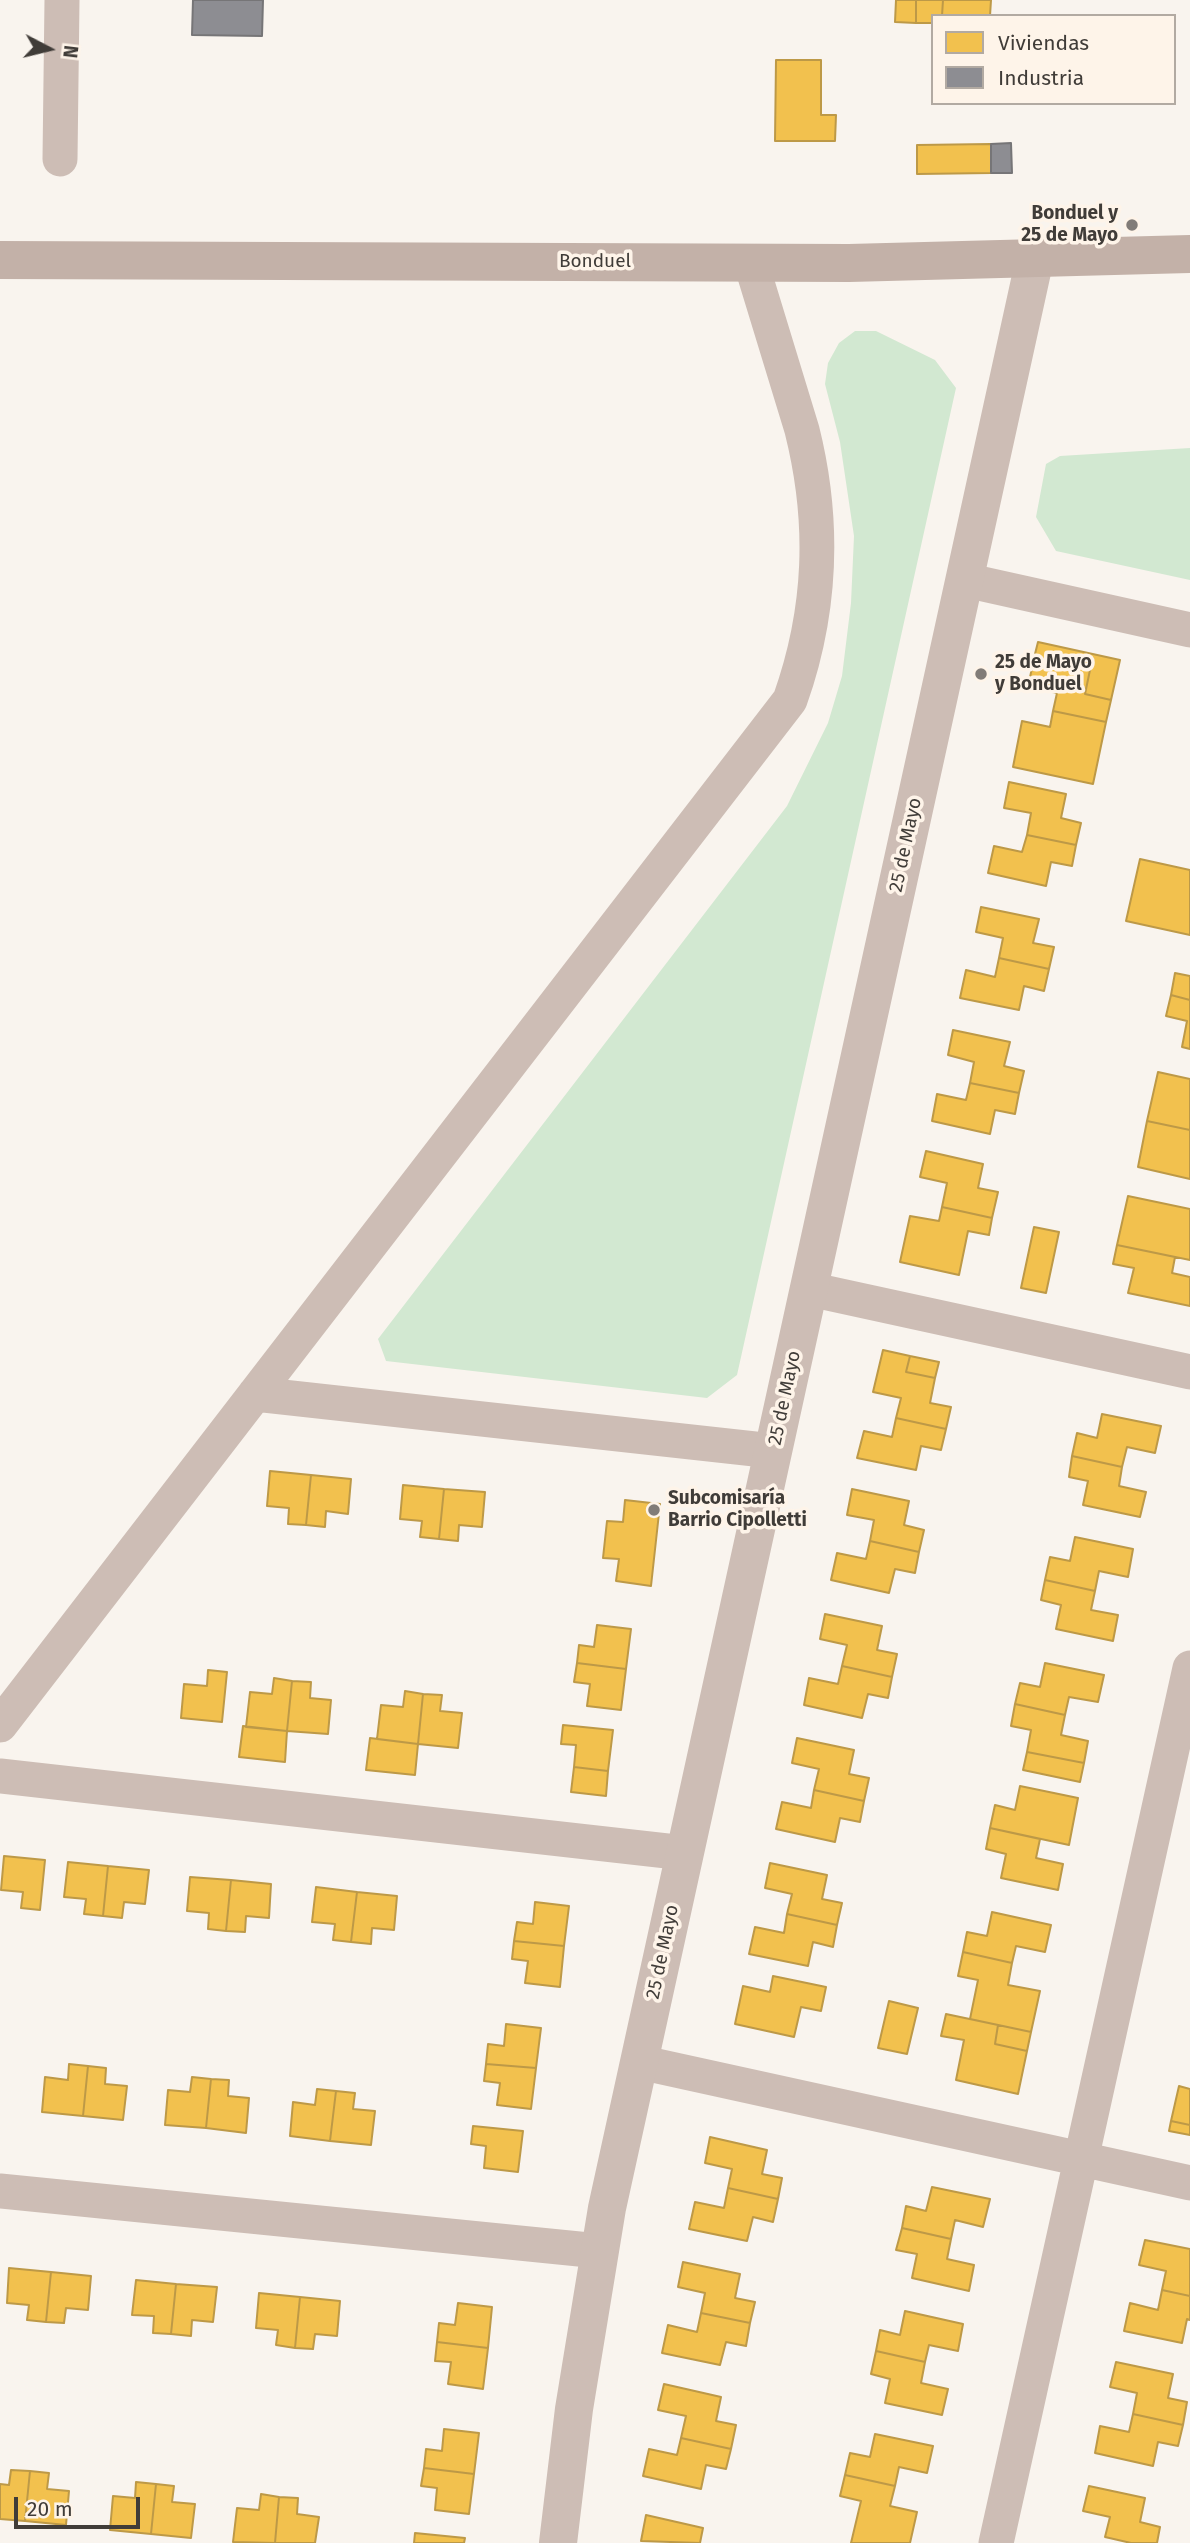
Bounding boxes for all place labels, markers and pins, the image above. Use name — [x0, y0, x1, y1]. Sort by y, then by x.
place label: Bonduel y 25 de Mayo — [1021, 203, 1118, 247]
marker: Bonduel y 25 de Mayo — [1124, 217, 1140, 233]
place label: 25 de Mayo y Bonduel — [995, 652, 1092, 696]
marker: 25 de Mayo y Bonduel — [973, 666, 989, 682]
place label: Subcomisaría Barrio Cipolletti — [668, 1488, 807, 1532]
marker: Subcomisaría Barrio Cipolletti — [646, 1502, 662, 1518]

